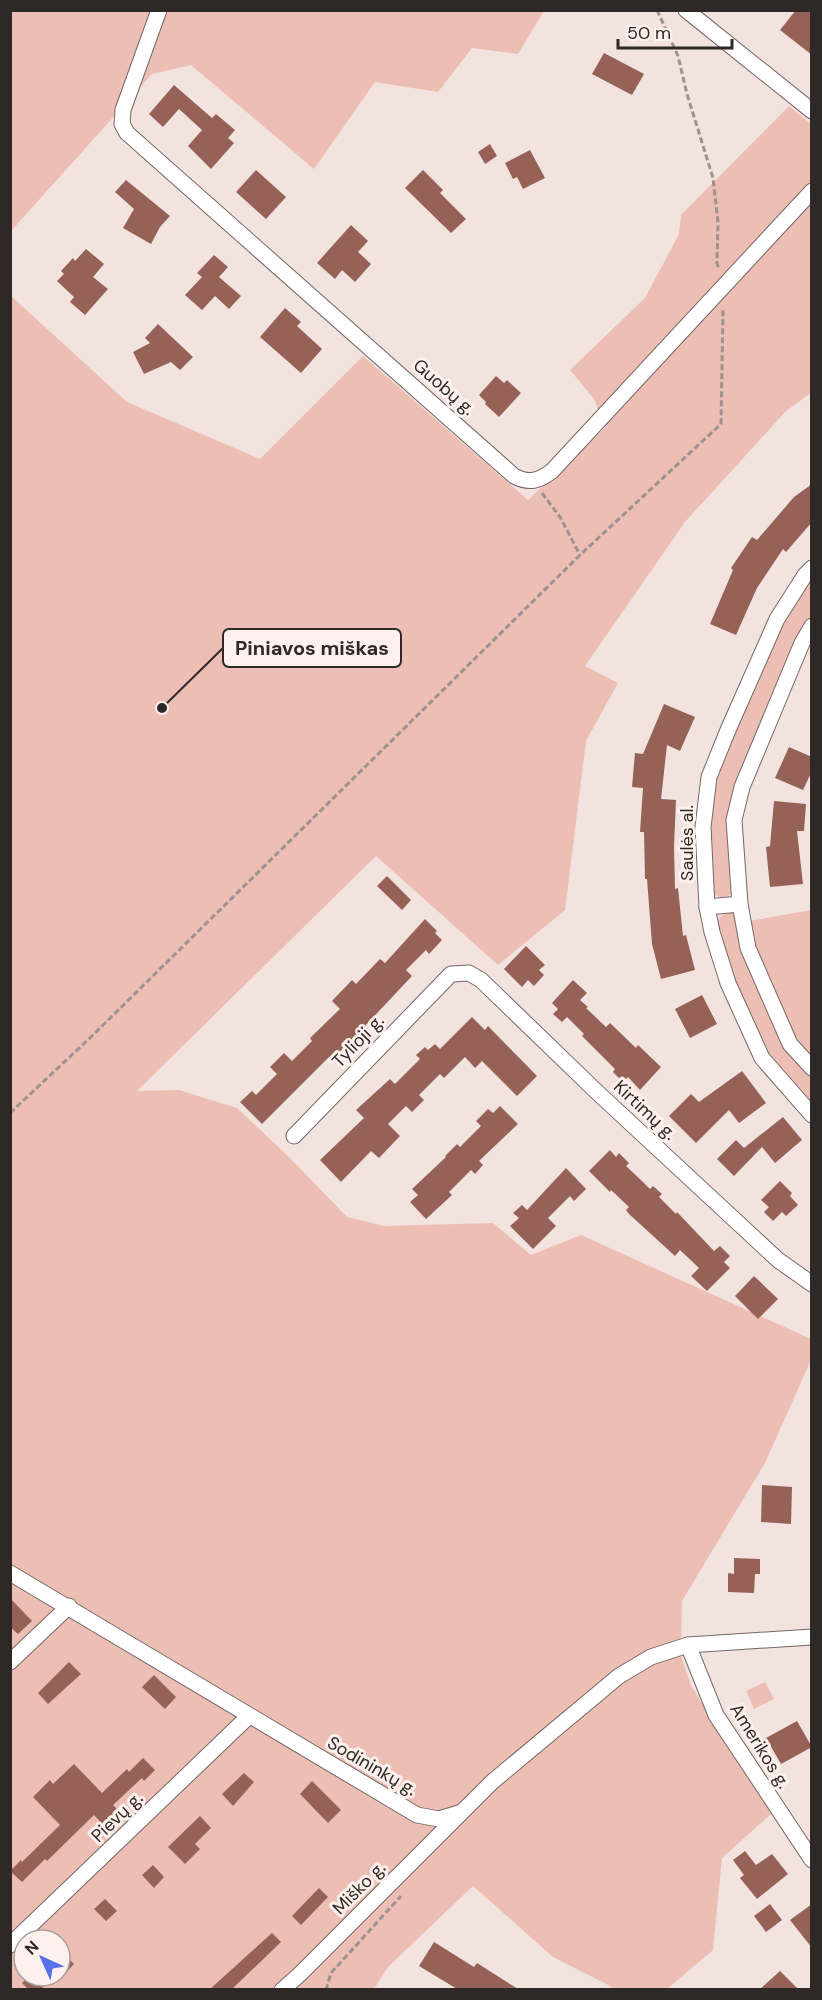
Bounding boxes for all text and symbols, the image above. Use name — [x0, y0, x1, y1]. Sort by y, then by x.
scale bar — [618, 12, 732, 50]
text: 50 m — [627, 21, 671, 45]
street label: Guobų g. — [408, 353, 480, 421]
callout: Piniavos miškas — [223, 629, 401, 667]
text: Piniavos miškas — [235, 635, 389, 661]
street label: Saulės al. — [675, 805, 699, 881]
street label: Tylioji g. — [327, 1009, 389, 1073]
street label: Kirtimų g. — [608, 1075, 682, 1145]
street label: Amerikos g. — [724, 1699, 796, 1793]
street label: Sodininkų g. — [323, 1731, 421, 1801]
street label: Pievų g. — [86, 1787, 148, 1847]
street label: Miško g. — [327, 1856, 391, 1920]
north arrow — [12, 1928, 72, 1988]
text: N — [20, 1936, 43, 1959]

